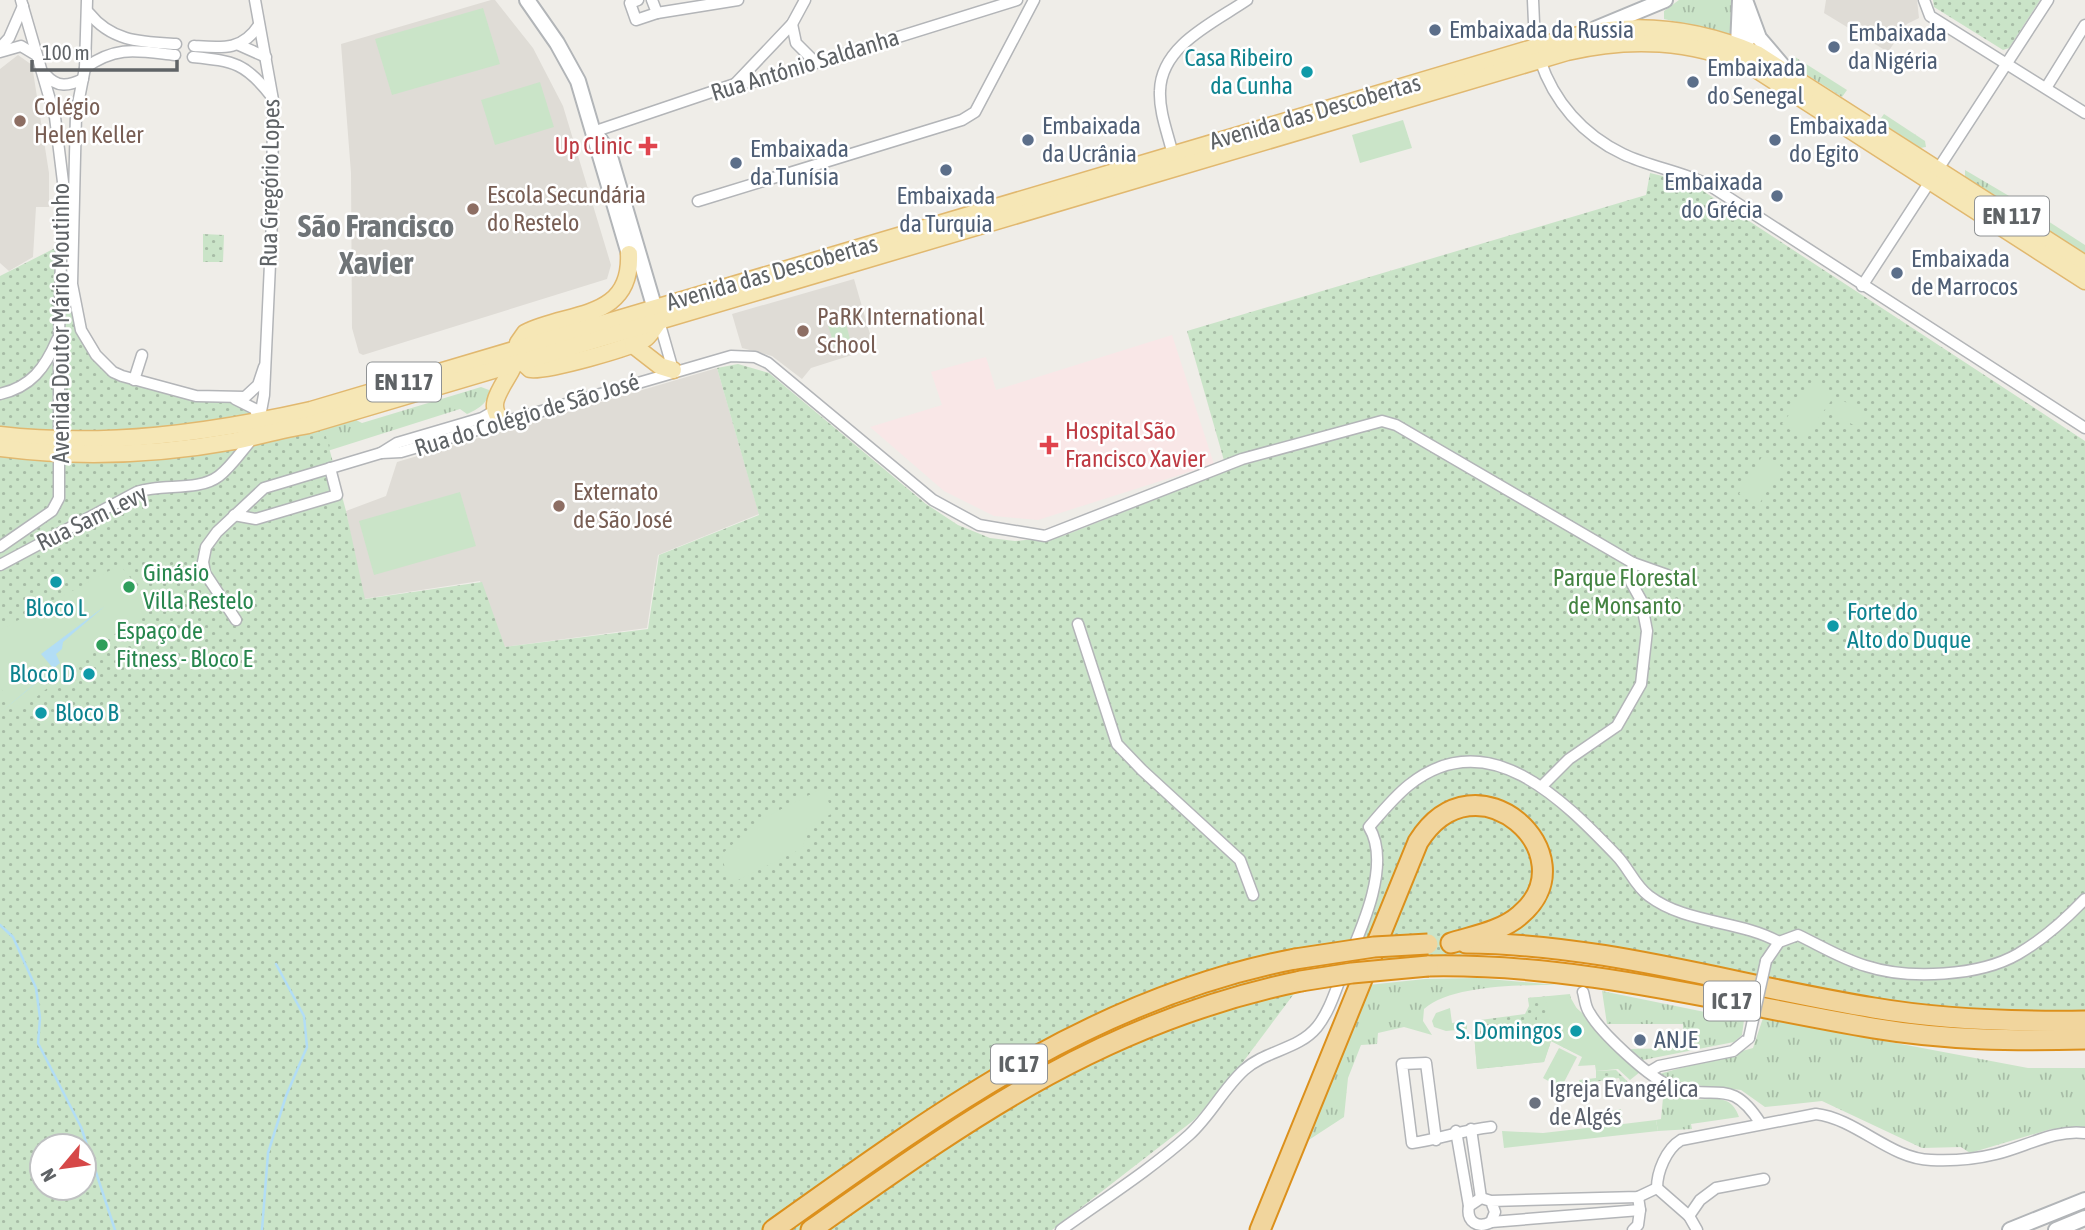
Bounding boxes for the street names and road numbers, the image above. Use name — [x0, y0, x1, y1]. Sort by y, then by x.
street label: Rua António Saldanha — [707, 23, 902, 106]
street label: Avenida das Descobertas — [1206, 68, 1423, 155]
street label: Rua Gregório Lopes — [255, 99, 284, 267]
street label: Avenida Doutor Mário Moutinho — [47, 183, 74, 463]
road number: EN 117 — [1975, 196, 2049, 236]
street label: Avenida das Descobertas — [663, 229, 880, 316]
road number: EN 117 — [367, 362, 441, 402]
street label: Rua do Colégio de São José — [411, 368, 642, 462]
street label: Rua Sam Levy — [32, 479, 152, 556]
road number: IC 17 — [1704, 982, 1760, 1020]
road number: IC 17 — [991, 1044, 1047, 1084]

